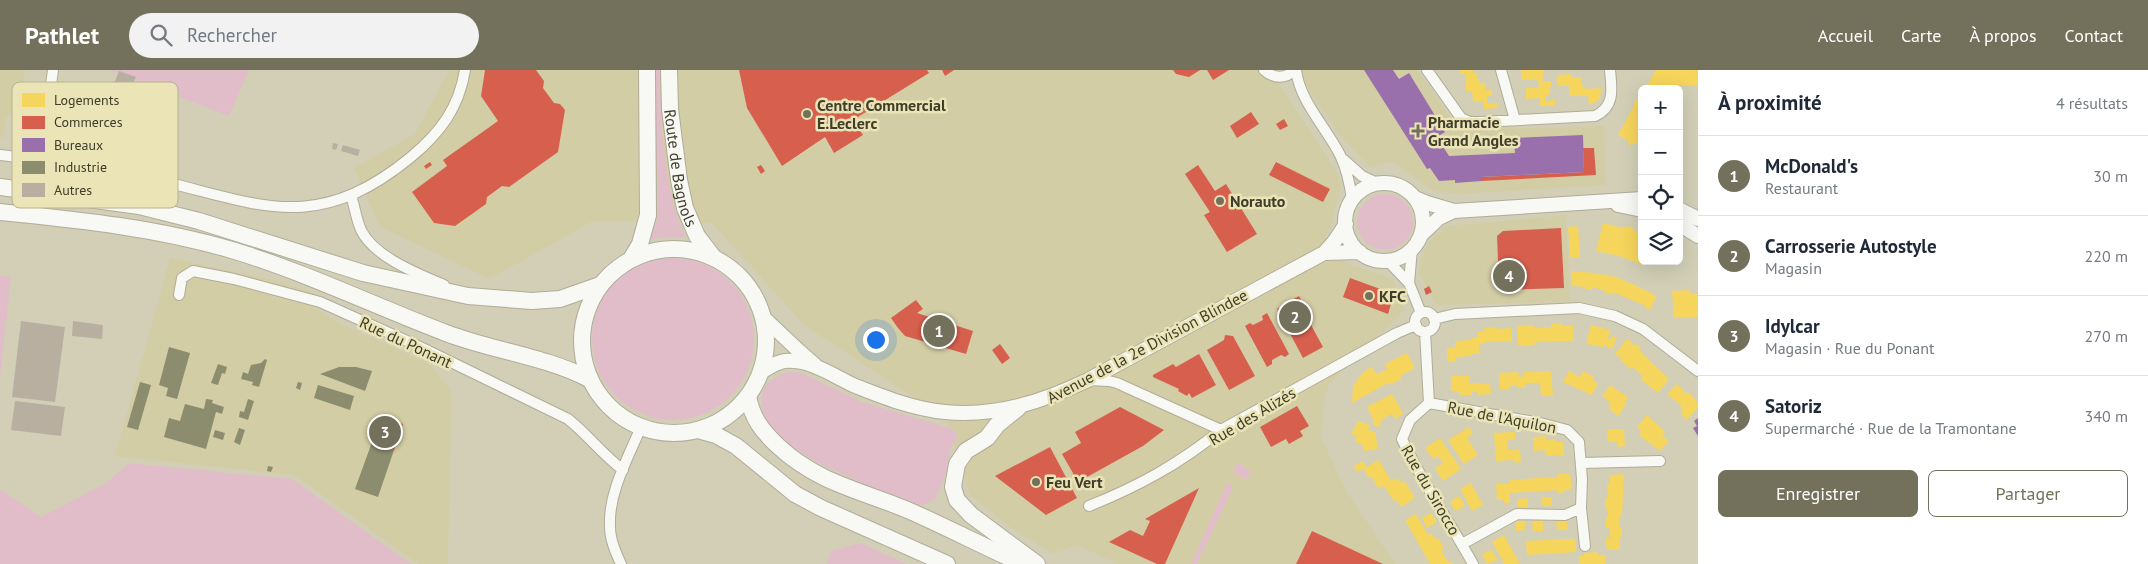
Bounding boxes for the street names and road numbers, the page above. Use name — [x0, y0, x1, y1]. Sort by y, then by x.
street label: Route de Bagnols — [660, 108, 702, 230]
street label: Avenue de la 2e Division Blindee — [1043, 285, 1251, 407]
street label: Rue du Ponant — [357, 312, 456, 372]
street label: Rue des Alizés — [1205, 382, 1299, 450]
street label: Rue de l'Aquilon — [1446, 397, 1558, 437]
street label: Rue du Sirocco — [1397, 441, 1465, 539]

